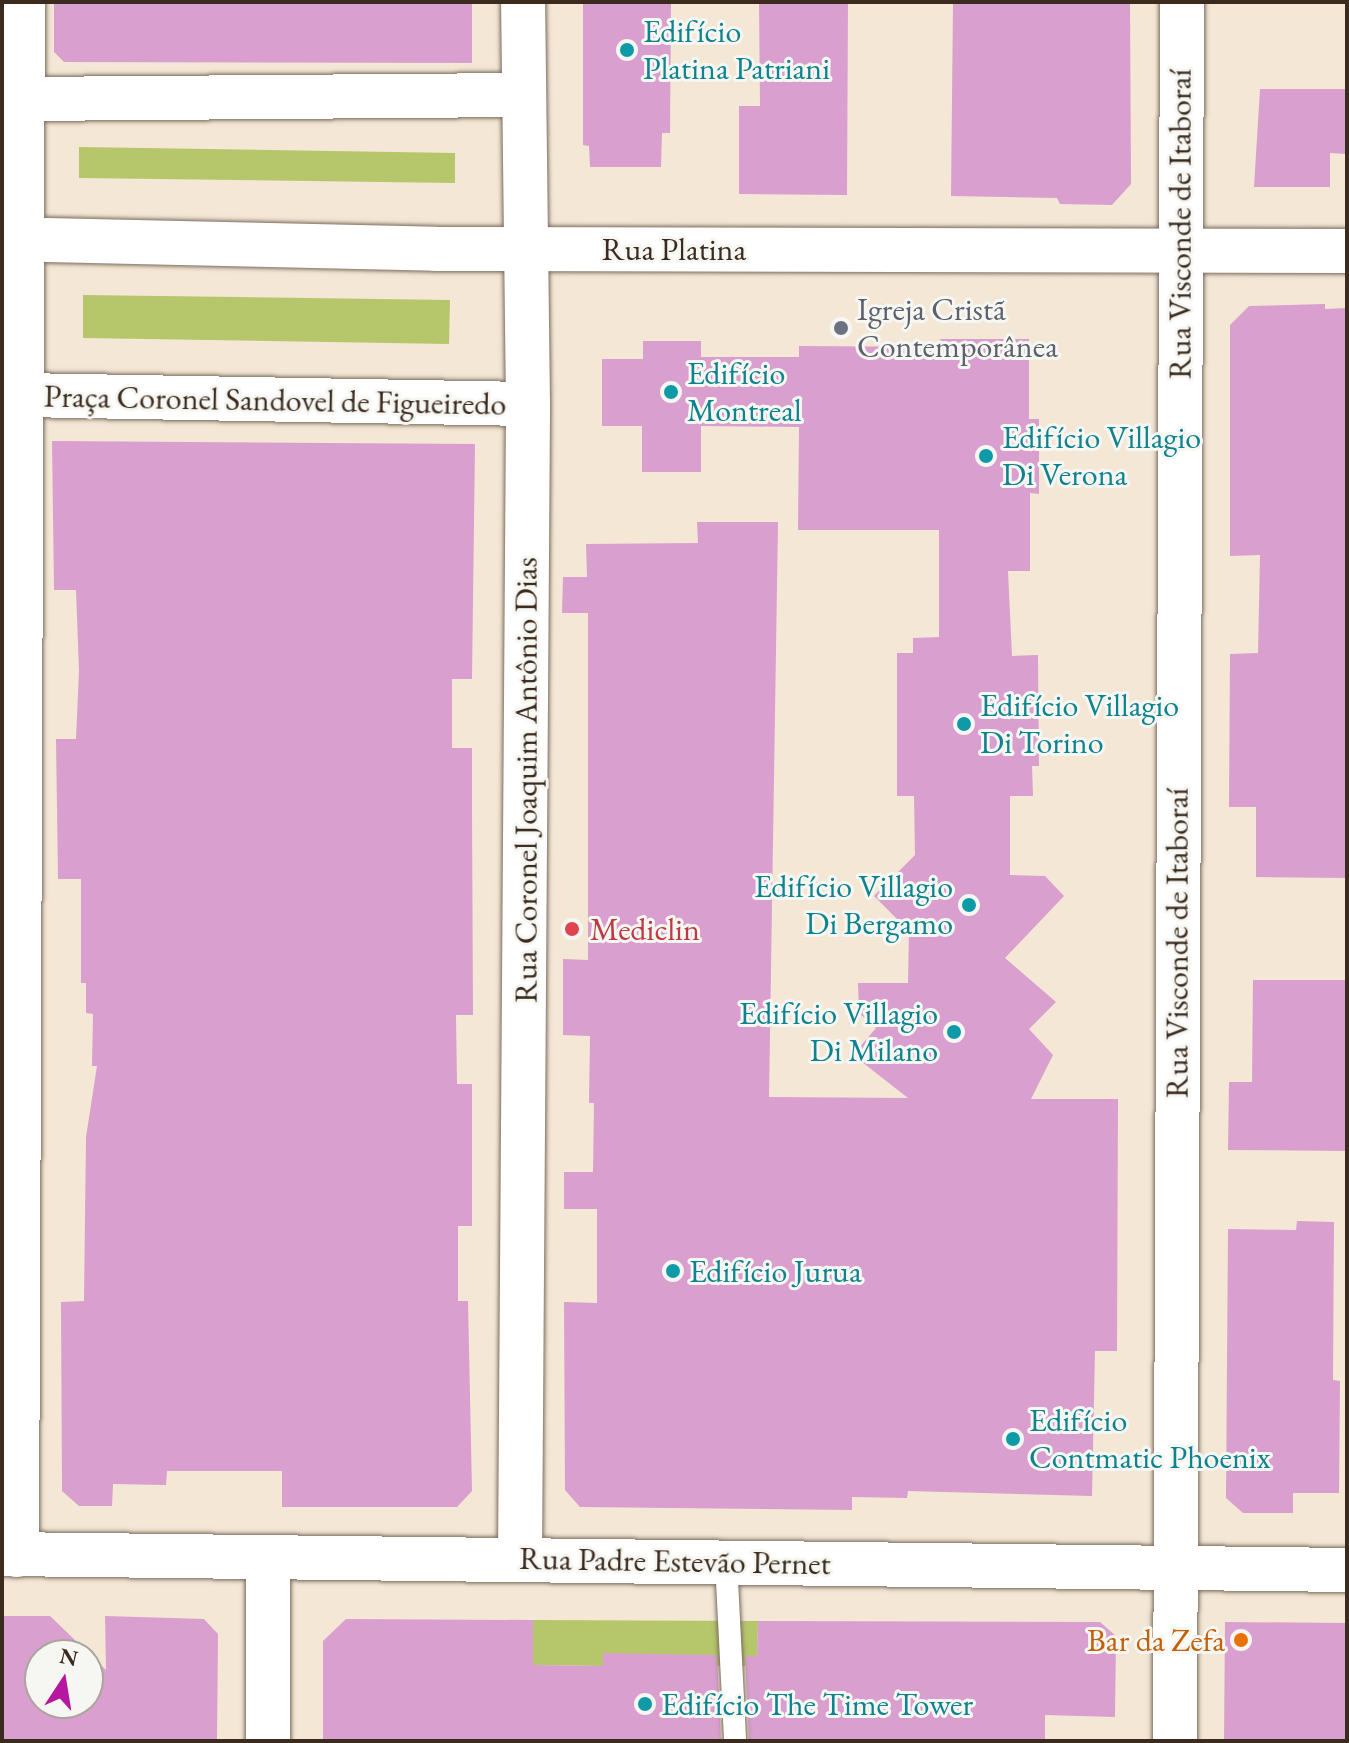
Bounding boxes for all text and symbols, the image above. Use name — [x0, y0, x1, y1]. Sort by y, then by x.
place label: Edifício Platina Patriani — [643, 13, 830, 88]
marker: Edifício Platina Patriani — [618, 41, 636, 59]
street label: Rua Visconde de Itaboraí — [1161, 69, 1199, 379]
street label: Rua Platina — [602, 230, 746, 268]
place label: Igreja Cristã Contemporânea — [857, 291, 1058, 366]
marker: Igreja Cristã Contemporânea — [832, 319, 850, 337]
place label: Edifício Montreal — [687, 355, 802, 430]
street label: Praça Coronel Sandovel de Figueiredo — [43, 377, 507, 423]
marker: Edifício Montreal — [662, 383, 680, 401]
place label: Edifício Villagio Di Verona — [1002, 419, 1201, 494]
marker: Edifício Villagio Di Verona — [977, 447, 995, 465]
street label: Rua Coronel Joaquim Antônio Dias — [507, 557, 545, 1003]
place label: Edifício Villagio Di Torino — [980, 687, 1179, 762]
marker: Edifício Villagio Di Torino — [955, 715, 973, 733]
street label: Rua Visconde de Itaboraí — [1158, 788, 1196, 1098]
place label: Edifício Villagio Di Bergamo — [754, 868, 953, 943]
marker: Edifício Villagio Di Bergamo — [960, 896, 978, 914]
place label: Mediclin — [590, 910, 700, 948]
marker: Mediclin — [561, 918, 583, 940]
place label: Edifício Villagio Di Milano — [739, 995, 938, 1070]
marker: Edifício Villagio Di Milano — [945, 1023, 963, 1041]
place label: Edifício Jurua — [689, 1252, 862, 1290]
marker: Edifício Jurua — [664, 1262, 682, 1280]
place label: Edifício Contmatic Phoenix — [1029, 1402, 1270, 1477]
marker: Edifício Contmatic Phoenix — [1004, 1430, 1022, 1448]
street label: Rua Padre Estevão Pernet — [519, 1539, 831, 1583]
place label: Bar da Zefa — [1087, 1621, 1225, 1659]
marker: Bar da Zefa — [1232, 1631, 1250, 1649]
north arrow — [24, 1639, 104, 1719]
text: N — [57, 1641, 80, 1673]
place label: Edifício The Time Tower — [661, 1685, 973, 1723]
marker: Edifício The Time Tower — [636, 1695, 654, 1713]

